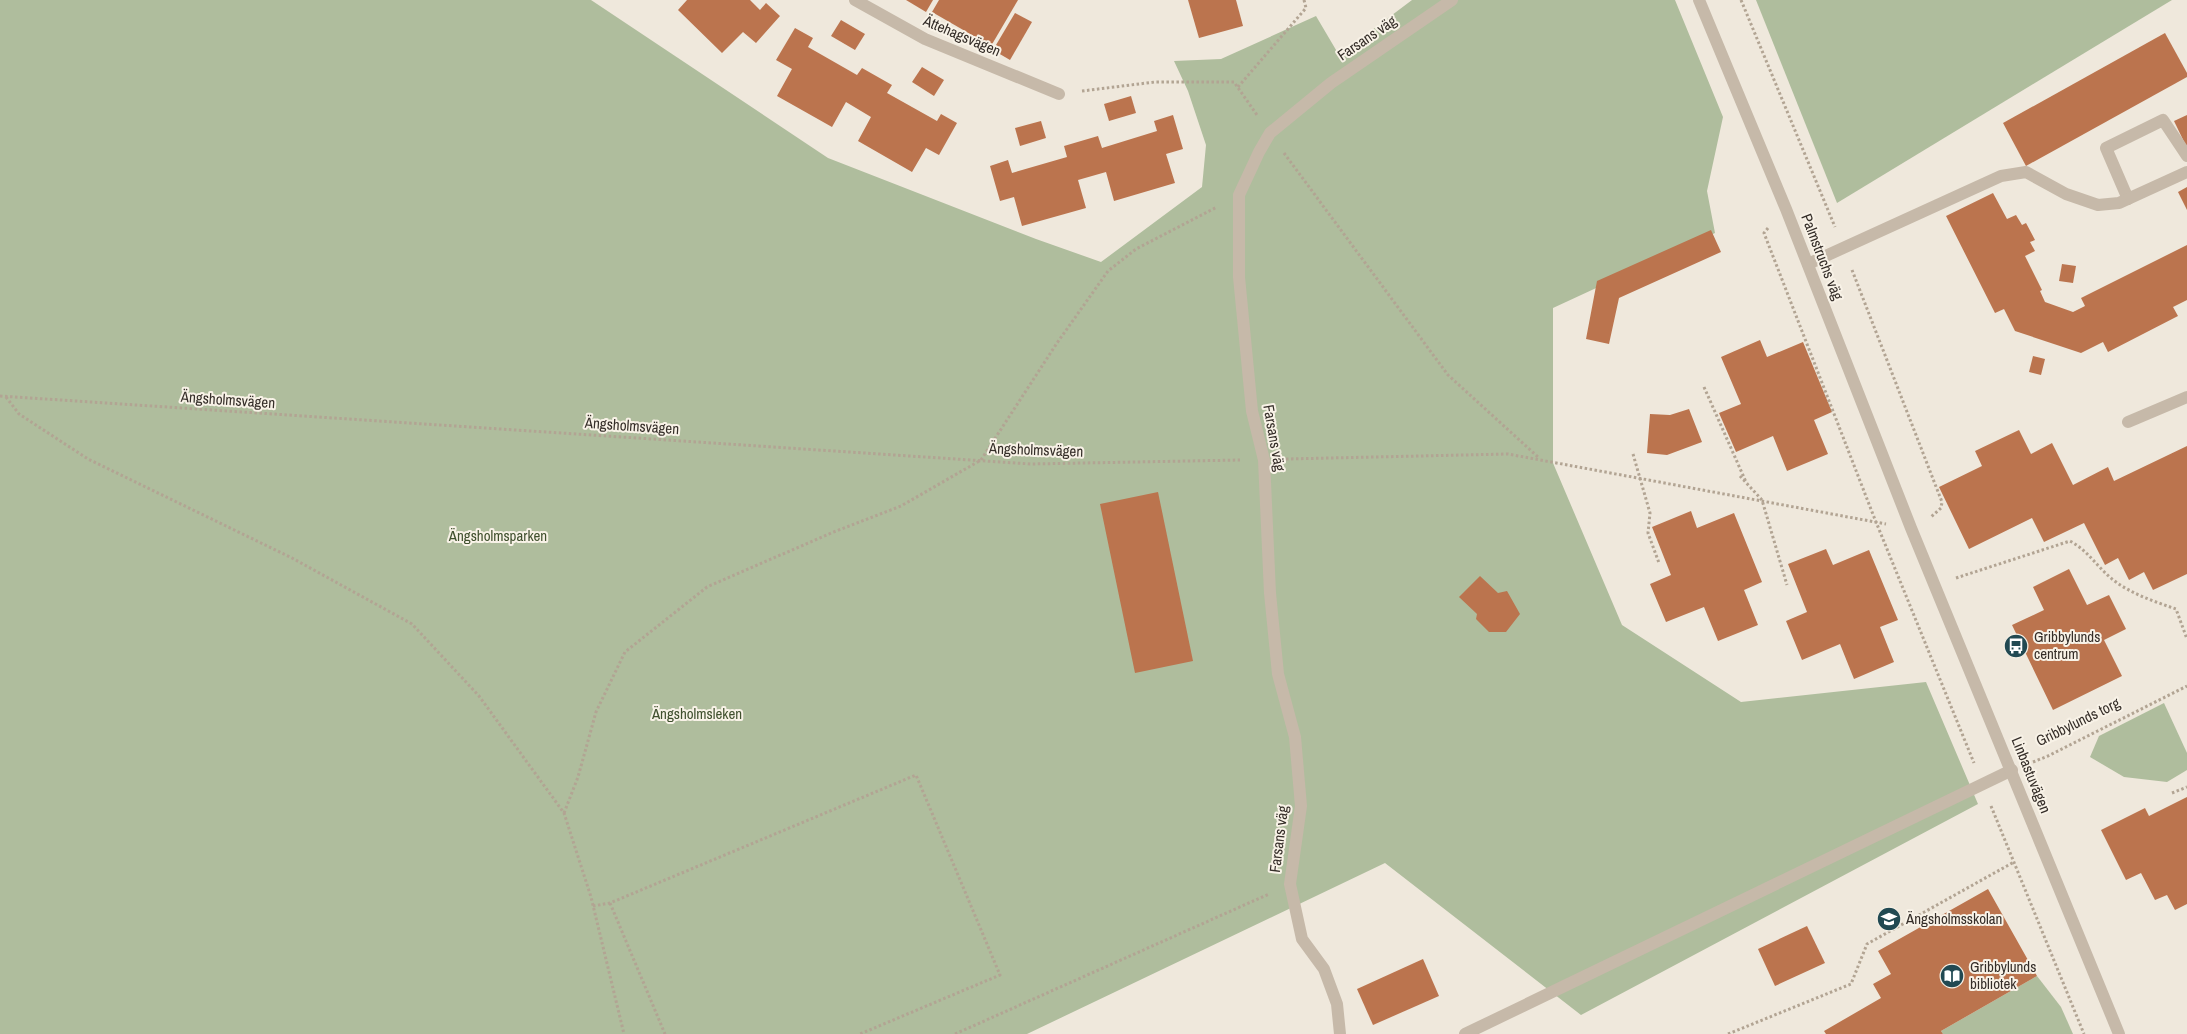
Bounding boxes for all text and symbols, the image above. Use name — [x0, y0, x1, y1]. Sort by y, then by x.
street label: Ättehagsvägen — [919, 9, 1004, 61]
street label: Farsans väg — [1333, 10, 1401, 65]
street label: Palmstruchs väg — [1796, 211, 1849, 303]
street label: Ängsholmsvägen — [179, 386, 276, 413]
street label: Farsans väg — [1258, 403, 1291, 473]
street label: Ängsholmsvägen — [583, 412, 680, 439]
street label: Ängsholmsvägen — [988, 437, 1084, 462]
park label: Ängsholmsparken — [448, 525, 547, 546]
place label: Gribbylunds centrum — [2034, 626, 2100, 664]
bus stop icon: Gribbylunds centrum — [2003, 633, 2029, 659]
street label: Gribbylunds torg — [2032, 692, 2123, 751]
park label: Ängsholmsleken — [651, 703, 742, 724]
street label: Linbastuvägen — [2007, 733, 2056, 816]
street label: Farsans väg — [1264, 804, 1293, 874]
school or university icon: Ängsholmsskolan — [1876, 906, 1902, 932]
place label: Ängsholmsskolan — [1905, 908, 2002, 929]
place label: Gribbylunds bibliotek — [1970, 956, 2036, 994]
library icon: Gribbylunds bibliotek — [1939, 963, 1965, 989]

